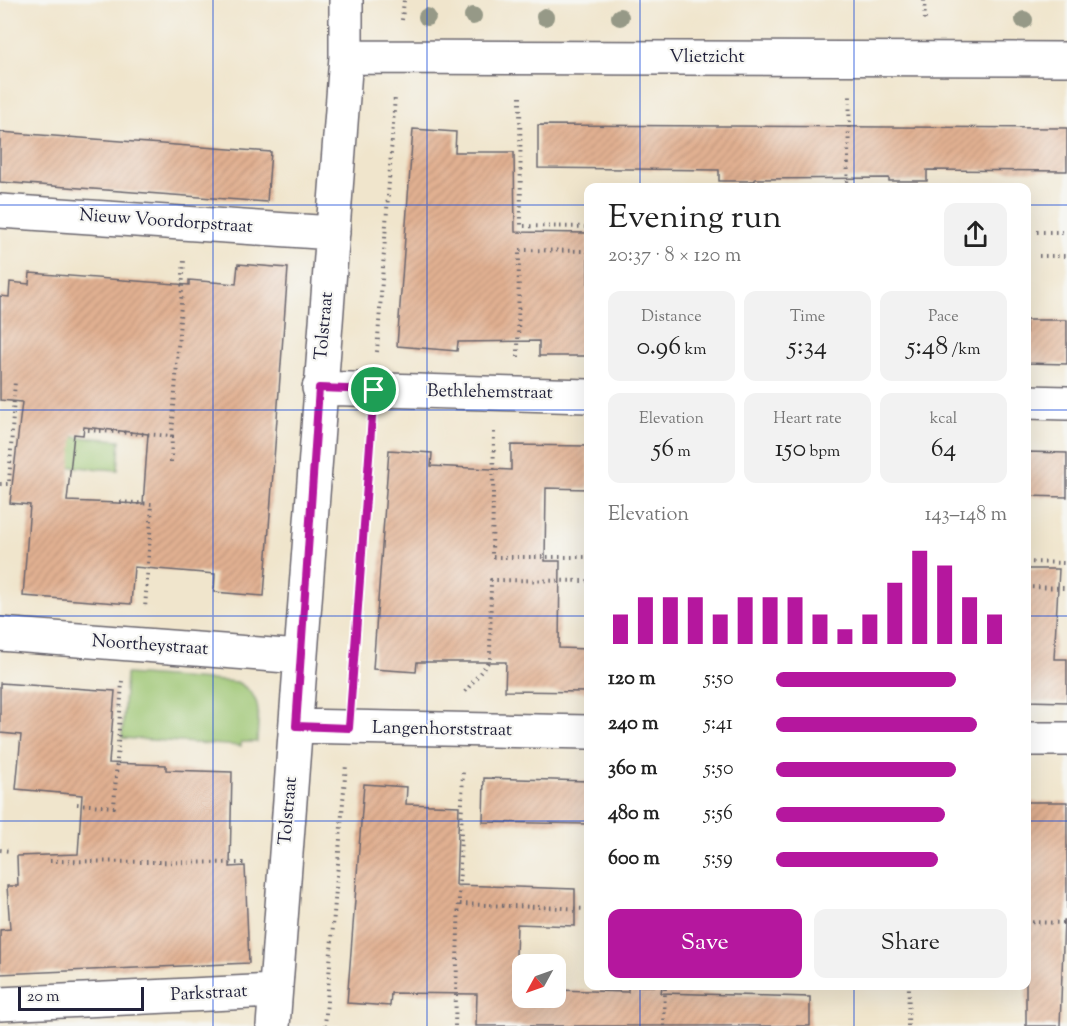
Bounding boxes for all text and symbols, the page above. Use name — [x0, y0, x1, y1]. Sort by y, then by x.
street label: Vlietzicht — [669, 45, 745, 71]
text: Evening run — [608, 195, 782, 243]
street label: Nieuw Voordorpstraat — [78, 203, 254, 241]
button: share — [944, 203, 1007, 266]
text: 20:37 · 8 × 120 m — [608, 242, 741, 271]
street label: Tolstraat — [309, 291, 341, 361]
text: Distance — [641, 306, 702, 329]
text: Time — [790, 306, 825, 329]
text: Pace — [928, 306, 959, 329]
text: 0.96 — [636, 329, 681, 366]
text: 5:34 — [788, 329, 827, 366]
text: 5:48 — [906, 329, 948, 366]
text: km — [681, 339, 707, 362]
text: /km — [948, 339, 981, 362]
pin — [348, 364, 399, 415]
icon: arrive — [357, 373, 390, 406]
street label: Bethlehemstraat — [427, 379, 553, 407]
text: Elevation — [639, 408, 704, 431]
text: Heart rate — [773, 408, 842, 431]
text: kcal — [930, 408, 957, 431]
text: 56 — [652, 431, 674, 468]
text: 150 — [775, 431, 806, 468]
text: 64 — [931, 431, 956, 468]
text: m — [674, 441, 691, 464]
text: bpm — [806, 441, 840, 464]
text: Elevation — [608, 501, 689, 530]
text: 143–148 m — [925, 501, 1007, 530]
street label: Noortheystraat — [91, 629, 209, 663]
text: 120 m — [608, 665, 656, 694]
text: 5:50 — [704, 665, 733, 694]
text: 240 m — [608, 710, 659, 739]
text: 5:41 — [704, 710, 733, 739]
street label: Langenhorststraat — [372, 716, 512, 744]
text: 360 m — [608, 755, 657, 784]
text: 5:50 — [704, 755, 733, 784]
street label: Tolstraat — [273, 776, 305, 846]
text: 480 m — [608, 800, 659, 829]
text: 5:56 — [704, 800, 733, 829]
text: 600 m — [608, 845, 660, 874]
text: 5:59 — [704, 845, 733, 874]
button: Save — [608, 909, 802, 978]
button: Share — [814, 909, 1007, 978]
north arrow — [512, 954, 566, 1008]
map controls — [512, 954, 566, 1008]
street label: Parkstraat — [170, 979, 248, 1009]
scale bar — [18, 984, 144, 1012]
text: 20 m — [27, 986, 60, 1009]

